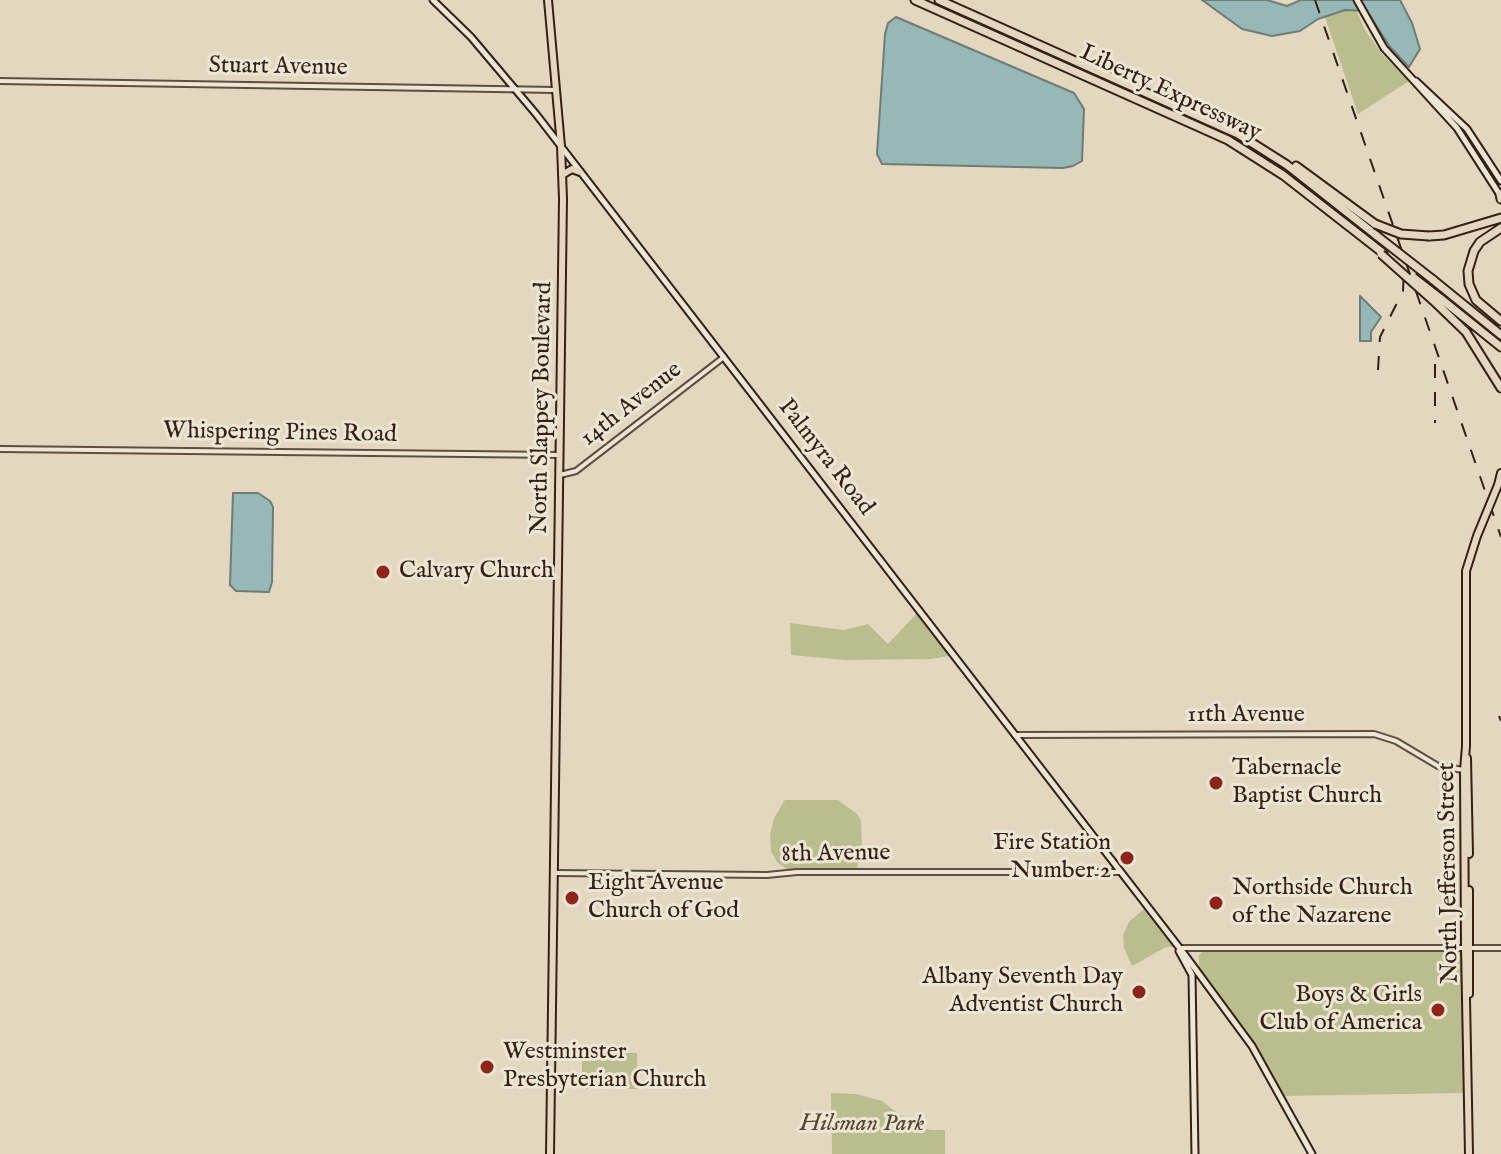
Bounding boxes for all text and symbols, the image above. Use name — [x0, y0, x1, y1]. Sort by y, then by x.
street label: Liberty Expressway — [1075, 39, 1265, 149]
street label: Stuart Avenue — [208, 52, 348, 84]
street label: North Slappey Boulevard — [526, 281, 560, 535]
street label: 14th Avenue — [576, 357, 688, 453]
street label: Palmyra Road — [771, 394, 879, 522]
street label: Whispering Pines Road — [163, 418, 397, 450]
place label: Calvary Church — [399, 558, 554, 586]
marker: Calvary Church — [374, 563, 392, 581]
street label: 11th Avenue — [1187, 702, 1305, 730]
place label: Tabernacle Baptist Church — [1232, 755, 1382, 811]
street label: North Jefferson Street — [1434, 762, 1466, 984]
marker: Tabernacle Baptist Church — [1207, 774, 1225, 792]
place label: Fire Station Number 2 — [993, 830, 1111, 886]
street label: 8th Avenue — [781, 840, 891, 870]
marker: Fire Station Number 2 — [1118, 849, 1136, 867]
place label: Eight Avenue Church of God — [588, 870, 739, 926]
place label: Northside Church of the Nazarene — [1232, 875, 1413, 931]
marker: Eight Avenue Church of God — [563, 889, 581, 907]
marker: Northside Church of the Nazarene — [1207, 894, 1225, 912]
place label: Albany Seventh Day Adventist Church — [922, 964, 1123, 1020]
place label: Boys & Girls Club of America — [1260, 982, 1422, 1038]
marker: Albany Seventh Day Adventist Church — [1130, 983, 1148, 1001]
marker: Boys & Girls Club of America — [1429, 1001, 1447, 1019]
place label: Westminster Presbyterian Church — [503, 1039, 707, 1095]
marker: Westminster Presbyterian Church — [478, 1058, 496, 1076]
park label: Hilsman Park — [800, 1111, 924, 1139]

